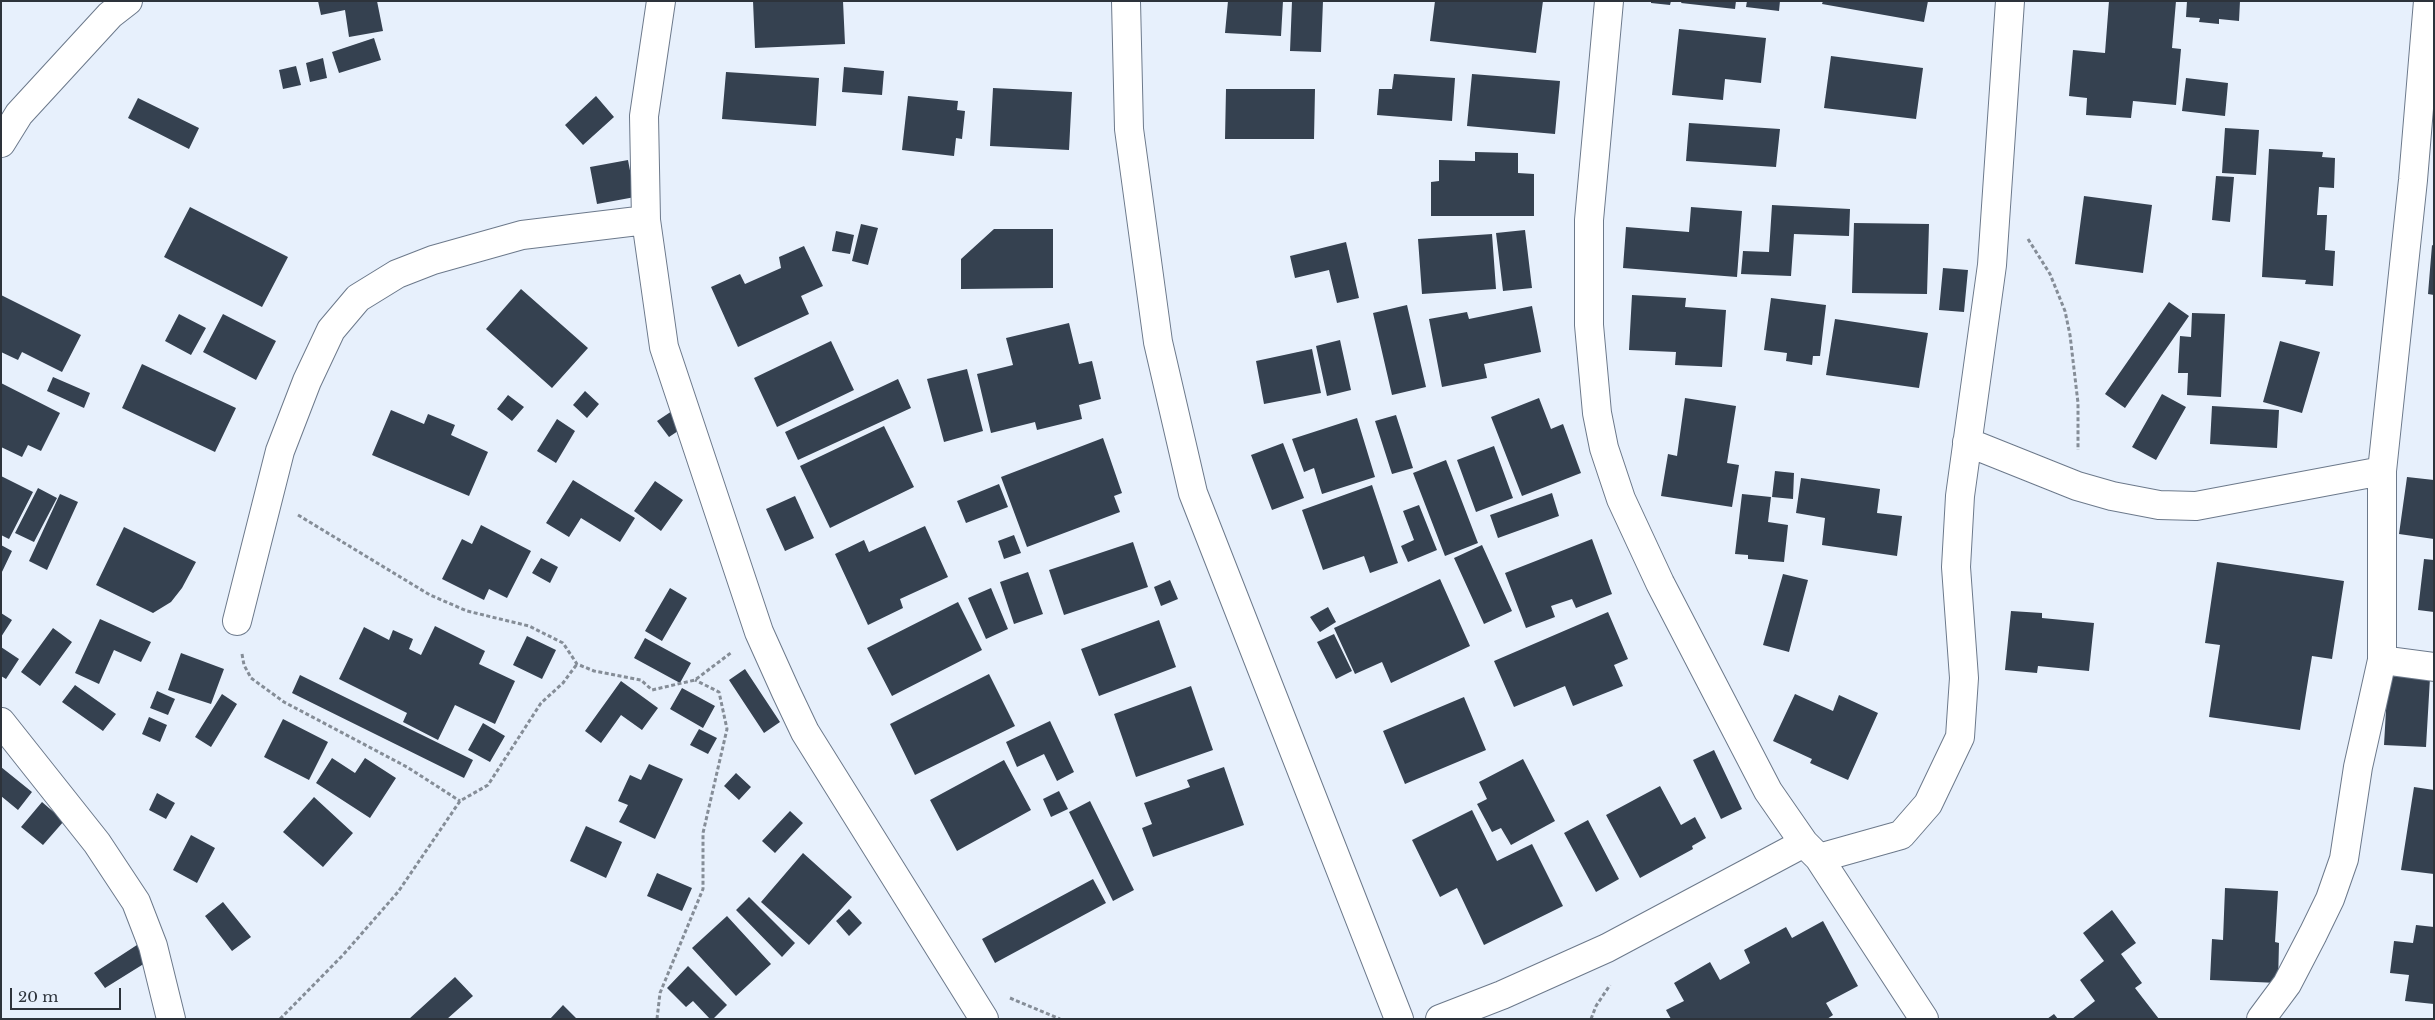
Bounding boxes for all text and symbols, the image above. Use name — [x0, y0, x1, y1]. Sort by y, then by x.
scale bar — [12, 978, 124, 1010]
text: 20 m — [18, 987, 58, 1006]

